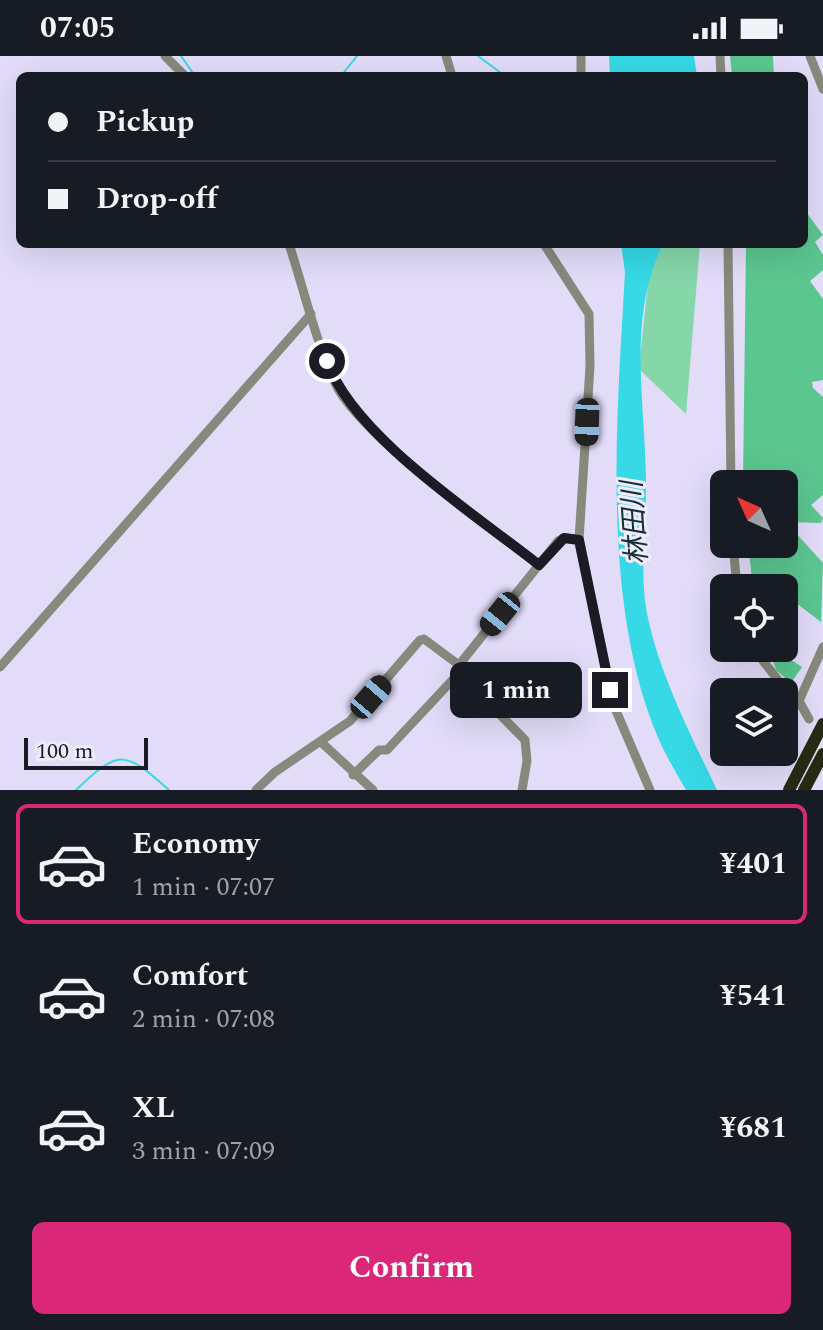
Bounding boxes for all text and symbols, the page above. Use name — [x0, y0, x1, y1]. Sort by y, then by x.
text: 07:05 — [40, 5, 115, 51]
text: Pickup — [96, 99, 194, 145]
text: Drop-off — [96, 176, 217, 222]
route start — [309, 343, 345, 379]
car — [574, 398, 600, 446]
north arrow — [710, 470, 798, 558]
map controls — [710, 470, 798, 766]
water label: 林田川 — [610, 477, 659, 566]
button: locate — [710, 574, 798, 662]
car — [476, 588, 524, 640]
callout: 1 min — [450, 662, 582, 718]
text: 1 min — [481, 670, 551, 710]
car — [346, 671, 396, 723]
route end — [592, 672, 628, 708]
button: layers — [710, 678, 798, 766]
scale bar — [24, 734, 148, 770]
text: 100 m — [36, 735, 93, 768]
text: Economy — [132, 821, 259, 867]
icon: car — [36, 828, 108, 900]
text: ¥401 — [720, 841, 787, 887]
text: 1 min · 07:07 — [132, 867, 275, 907]
text: Comfort — [132, 953, 248, 999]
icon: car — [36, 960, 108, 1032]
text: ¥541 — [720, 973, 787, 1019]
text: 2 min · 07:08 — [132, 999, 275, 1039]
text: XL — [132, 1085, 175, 1131]
icon: car — [36, 1092, 108, 1164]
text: ¥681 — [720, 1105, 787, 1151]
text: 3 min · 07:09 — [132, 1131, 275, 1171]
button: Confirm — [32, 1222, 791, 1314]

